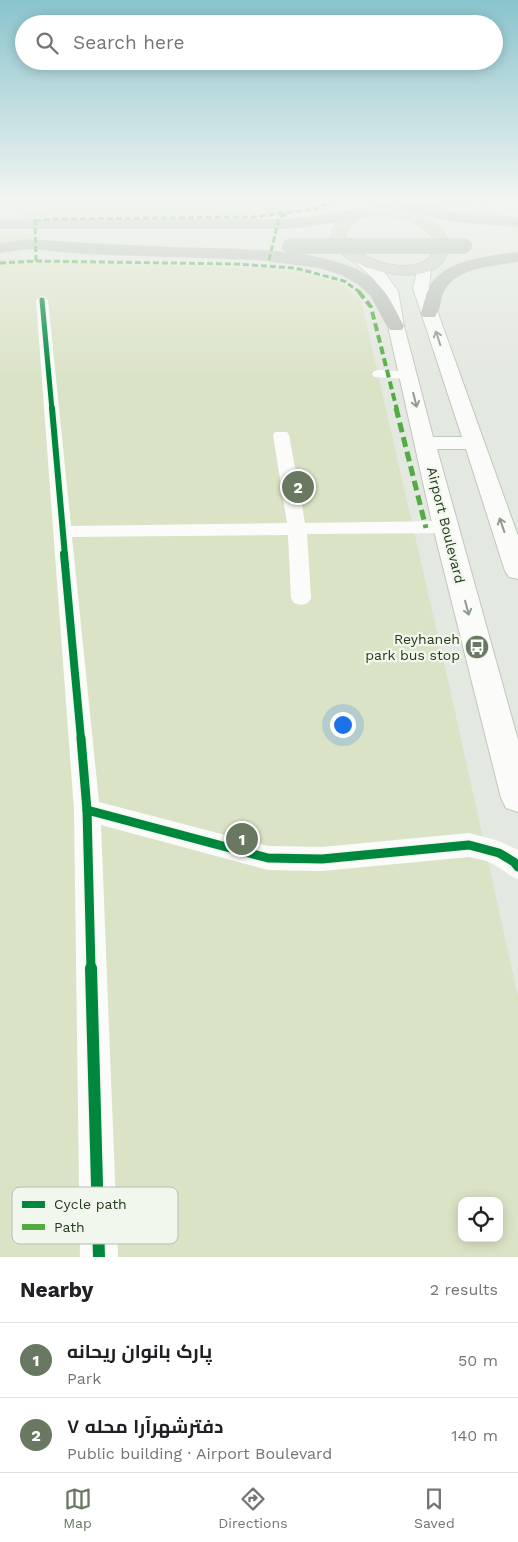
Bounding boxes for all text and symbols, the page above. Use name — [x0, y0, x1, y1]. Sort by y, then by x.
search box — [15, 15, 503, 70]
icon: search — [33, 29, 61, 57]
text: Search here — [73, 31, 184, 54]
one-way arrow — [433, 331, 442, 347]
one-way arrow — [410, 391, 420, 407]
street label: Airport Boulevard — [424, 465, 468, 585]
pin: 2 — [282, 468, 314, 506]
one-way arrow — [497, 518, 506, 533]
one-way arrow — [463, 600, 472, 616]
place label: Reyhaneh park bus stop — [365, 631, 460, 663]
bus stop icon: Reyhaneh park bus stop — [464, 634, 490, 660]
your location — [330, 712, 356, 738]
pin: 1 — [226, 820, 258, 858]
legend — [12, 1187, 178, 1244]
text: Cycle path — [54, 1196, 127, 1212]
map controls — [458, 1197, 503, 1242]
button: locate — [458, 1197, 503, 1242]
text: Path — [54, 1219, 85, 1235]
text: Nearby — [20, 1277, 93, 1302]
text: 2 results — [430, 1280, 498, 1299]
text: پارک بانوان ریحانه — [67, 1340, 212, 1363]
text: 1 — [33, 1351, 39, 1370]
text: 50 m — [458, 1351, 498, 1370]
text: Park — [67, 1369, 101, 1388]
text: دفترشهرآرا محله ۷ — [67, 1415, 224, 1438]
text: 2 — [31, 1426, 41, 1445]
text: 140 m — [451, 1426, 498, 1445]
text: Public building · Airport Boulevard — [67, 1444, 332, 1463]
tab: Map — [63, 1485, 92, 1531]
tab: Directions — [218, 1485, 288, 1531]
tab: Saved — [414, 1485, 455, 1531]

